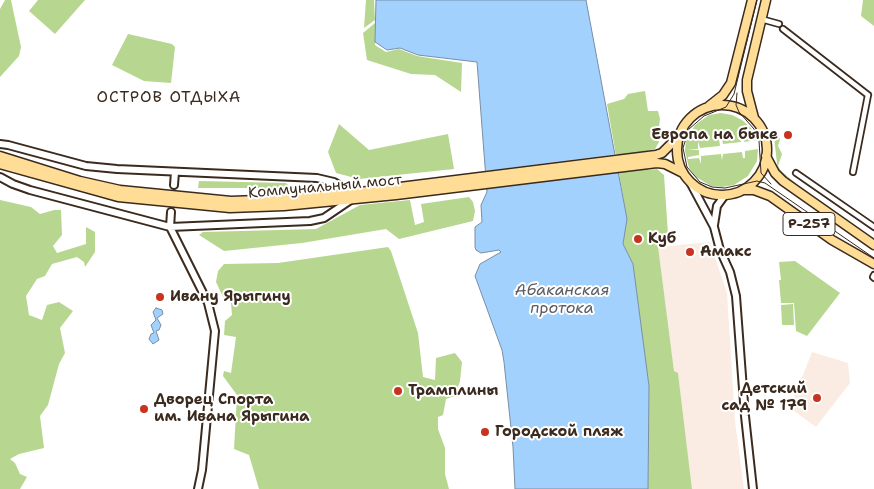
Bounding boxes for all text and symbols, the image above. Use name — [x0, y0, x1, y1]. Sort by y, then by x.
district label: ОСТРОВ ОТДЫХА — [95, 88, 243, 108]
place label: Европа на быке — [651, 126, 778, 144]
marker: Европа на быке — [782, 129, 794, 141]
street label: Коммунальный мост — [247, 171, 403, 203]
road number: Р-257 — [783, 212, 835, 235]
place label: Куб — [648, 230, 676, 248]
marker: Куб — [632, 233, 644, 245]
place label: Амакс — [700, 243, 752, 261]
marker: Амакс — [684, 246, 696, 258]
water label: Абаканская протока — [515, 281, 609, 319]
place label: Ивану Ярыгину — [170, 288, 291, 306]
marker: Ивану Ярыгину — [154, 291, 166, 303]
place label: Детский сад № 179 — [721, 380, 807, 415]
place label: Трамплины — [408, 382, 498, 400]
marker: Трамплины — [392, 385, 404, 397]
place label: Дворец Спорта им. Ивана Ярыгина — [154, 391, 310, 426]
marker: Детский сад № 179 — [811, 392, 823, 404]
marker: Дворец Спорта им. Ивана Ярыгина — [138, 403, 150, 415]
place label: Городской пляж — [495, 423, 623, 441]
marker: Городской пляж — [479, 426, 491, 438]

